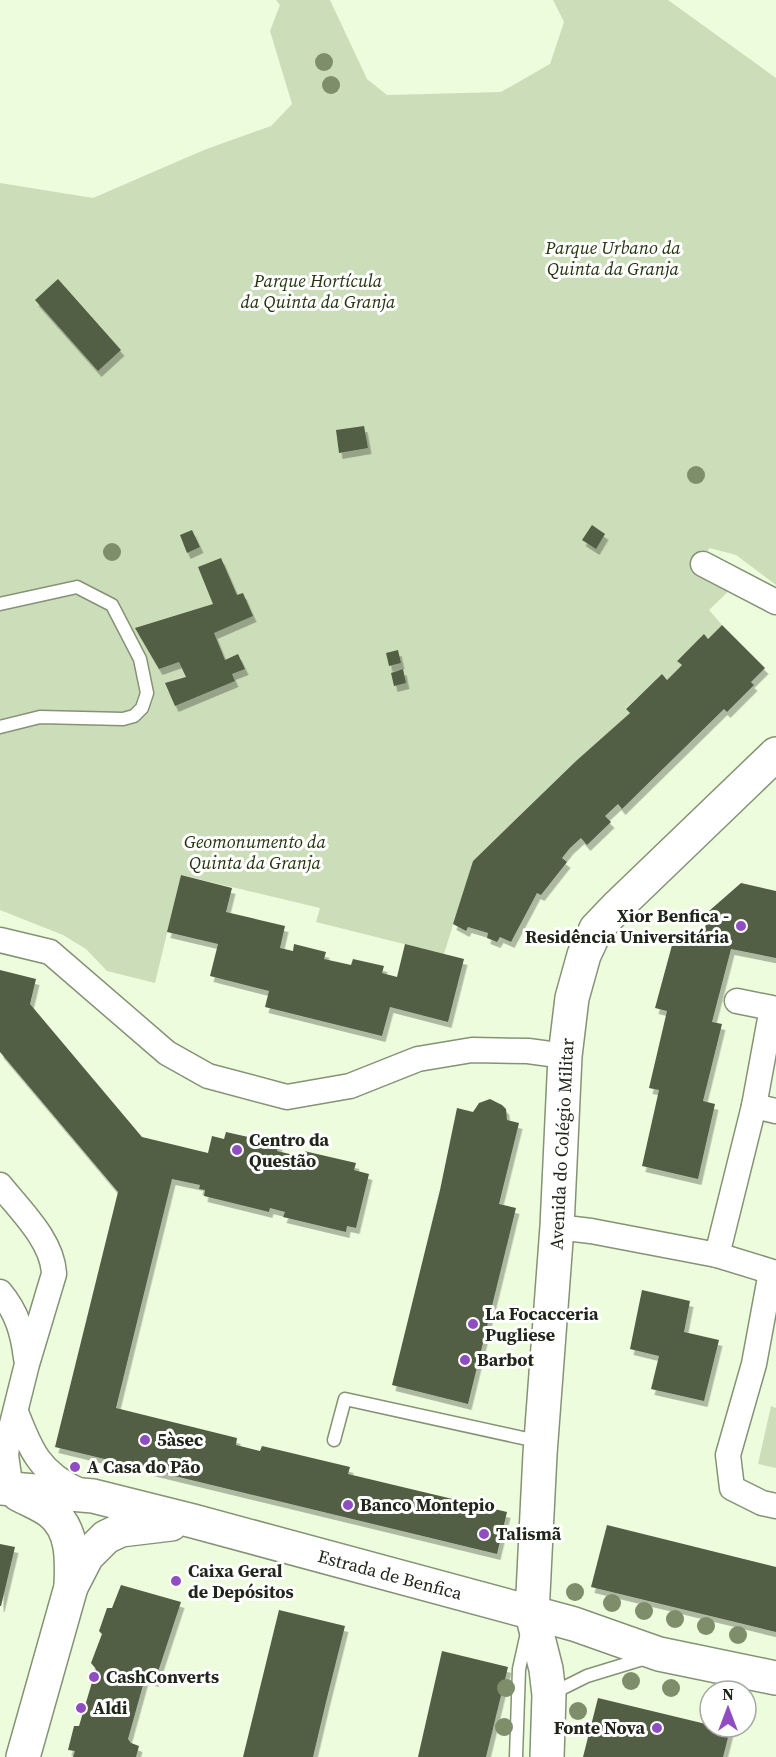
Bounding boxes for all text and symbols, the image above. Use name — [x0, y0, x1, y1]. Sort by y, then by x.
park label: Parque Urbano da Quinta da Granja — [544, 235, 681, 281]
park label: Parque Hortícula da Quinta da Granja — [241, 268, 396, 314]
park label: Geomonumento da Quinta da Granja — [184, 829, 326, 875]
place label: Xior Benfica - Residência Universitária — [525, 903, 729, 949]
marker: Xior Benfica - Residência Universitária — [734, 919, 748, 933]
street label: Avenida do Colégio Militar — [543, 1037, 580, 1250]
place label: Centro da Questão — [249, 1127, 330, 1173]
marker: Centro da Questão — [230, 1143, 244, 1157]
place label: La Focacceria Pugliese — [485, 1301, 599, 1347]
marker: La Focacceria Pugliese — [466, 1317, 480, 1331]
place label: Barbot — [477, 1347, 534, 1372]
marker: Barbot — [458, 1353, 472, 1367]
place label: 5àsec — [157, 1427, 203, 1452]
marker: 5àsec — [138, 1433, 152, 1447]
place label: A Casa do Pão — [87, 1454, 200, 1479]
marker: A Casa do Pão — [68, 1460, 82, 1474]
place label: Banco Montepio — [360, 1492, 495, 1517]
marker: Banco Montepio — [341, 1498, 355, 1512]
place label: Talismã — [496, 1521, 562, 1546]
marker: Talismã — [477, 1527, 491, 1541]
street label: Estrada de Benfica — [315, 1543, 466, 1606]
place label: Caixa Geral de Depósitos — [188, 1558, 294, 1604]
marker: Caixa Geral de Depósitos — [169, 1574, 183, 1588]
place label: CashConverts — [106, 1664, 219, 1689]
marker: CashConverts — [87, 1670, 101, 1684]
north arrow — [698, 1679, 758, 1739]
text: N — [722, 1683, 734, 1705]
place label: Aldi — [93, 1695, 128, 1720]
marker: Aldi — [74, 1701, 88, 1715]
place label: Fonte Nova — [554, 1715, 645, 1740]
marker: Fonte Nova — [650, 1721, 664, 1735]

